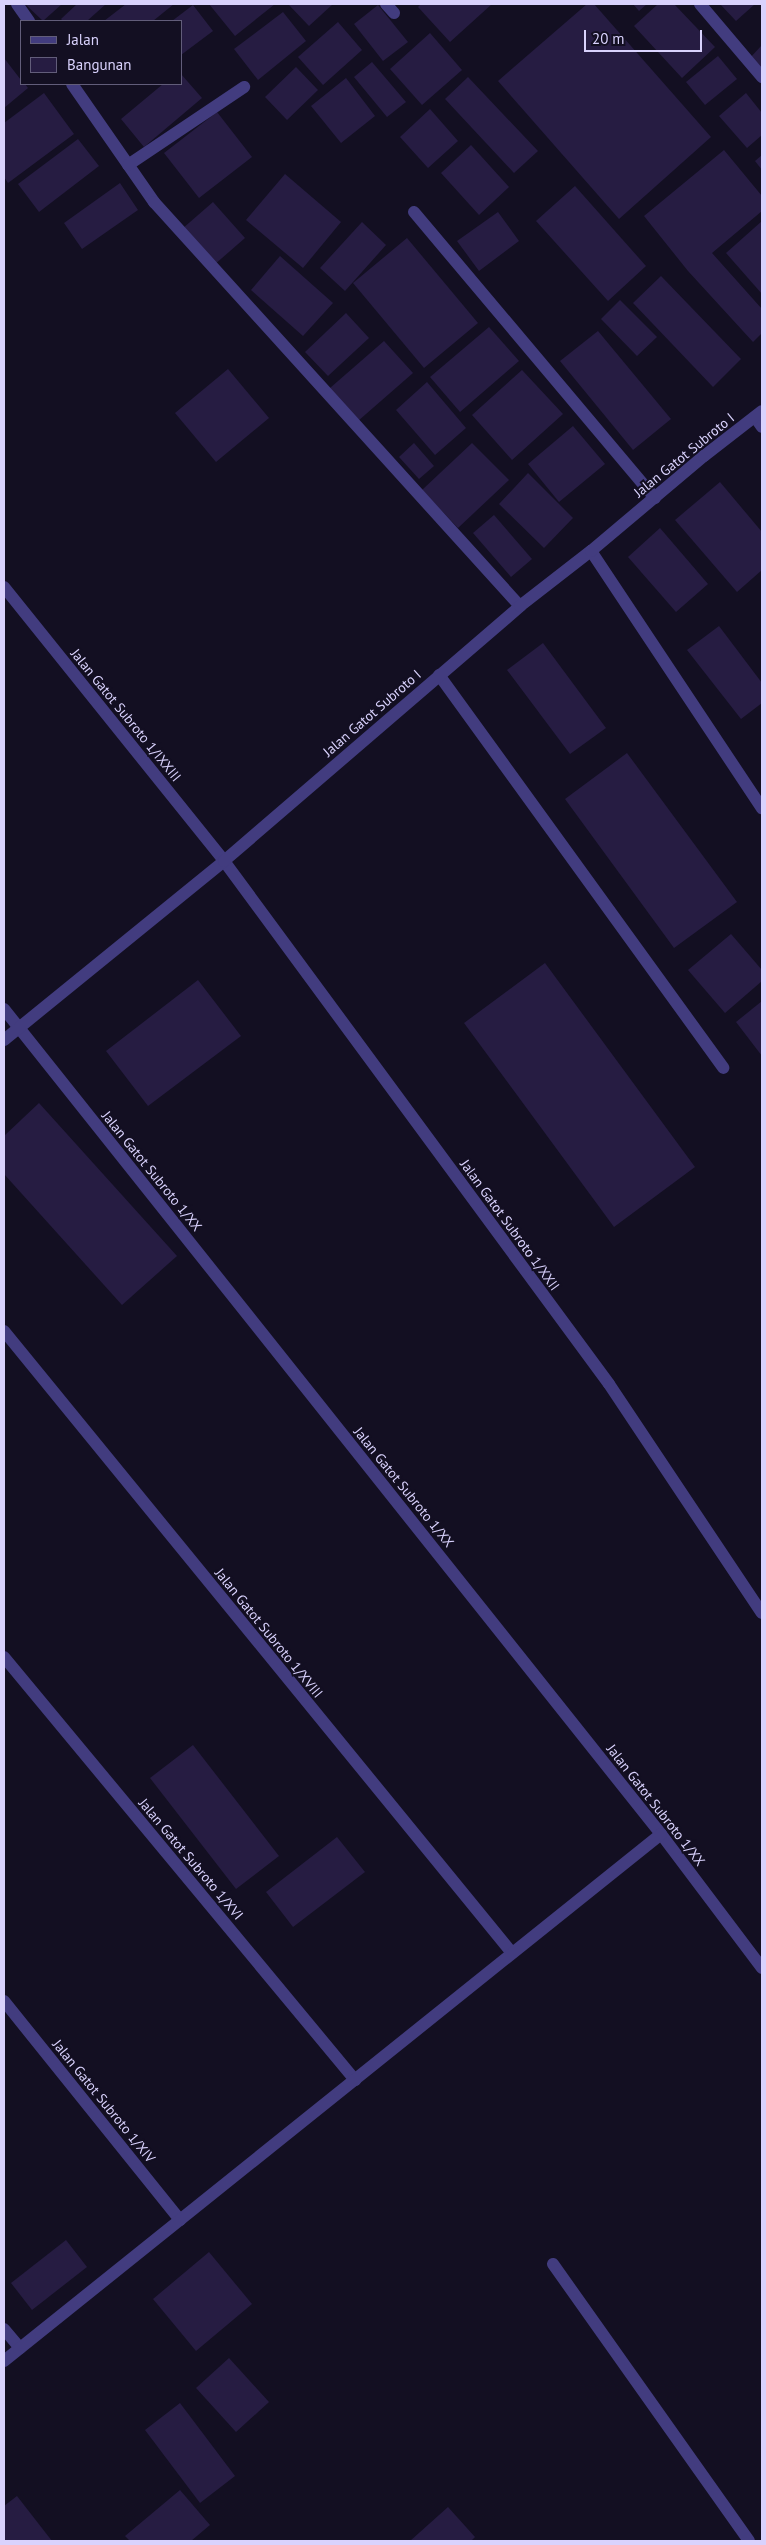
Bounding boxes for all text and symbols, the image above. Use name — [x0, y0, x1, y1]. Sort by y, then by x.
legend — [20, 20, 182, 85]
scale bar — [586, 20, 704, 52]
text: 20 m — [592, 29, 625, 48]
text: Jalan — [67, 30, 99, 49]
text: Bangunan — [67, 55, 131, 74]
street label: Jalan Gatot Subroto I — [630, 409, 738, 501]
street label: Jalan Gatot Subroto 1/IXXIII — [67, 645, 185, 785]
street label: Jalan Gatot Subroto I — [320, 666, 424, 760]
street label: Jalan Gatot Subroto 1/XX — [98, 1108, 206, 1234]
street label: Jalan Gatot Subroto 1/XXII — [457, 1156, 563, 1294]
street label: Jalan Gatot Subroto 1/XX — [350, 1424, 458, 1550]
street label: Jalan Gatot Subroto 1/XVIII — [212, 1565, 326, 1701]
street label: Jalan Gatot Subroto 1/XX — [603, 1741, 709, 1869]
street label: Jalan Gatot Subroto 1/XVI — [135, 1795, 247, 1923]
street label: Jalan Gatot Subroto 1/XIV — [49, 2036, 159, 2166]

